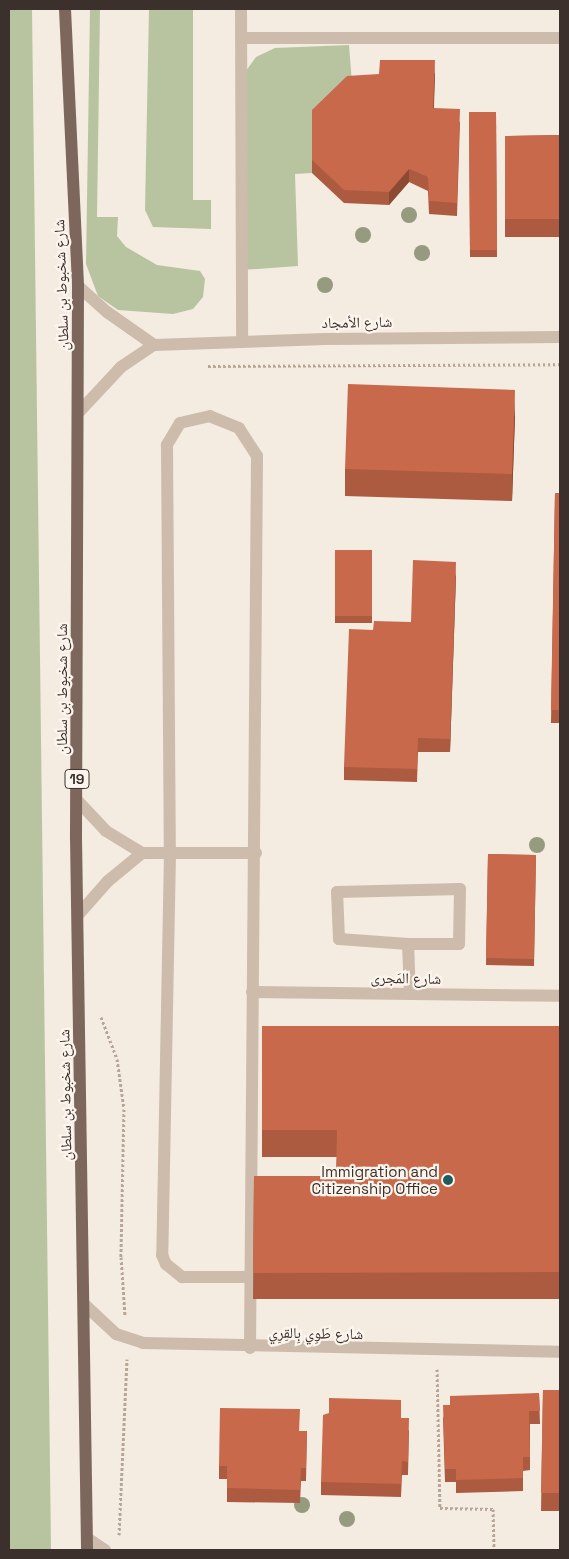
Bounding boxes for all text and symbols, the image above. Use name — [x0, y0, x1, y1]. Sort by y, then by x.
street label: شارع شخبوط بن سلطان — [50, 219, 72, 351]
street label: شارع الأمجاد — [322, 312, 392, 332]
street label: شارع شخبوط بن سلطان — [53, 623, 71, 755]
road number: 19 — [64, 768, 90, 791]
street label: شارع المَجرى — [371, 968, 441, 988]
street label: شارع شخبوط بن سلطان — [55, 1029, 75, 1161]
place label: Immigration and Citizenship Office — [312, 1162, 438, 1197]
marker: Immigration and Citizenship Office — [442, 1174, 454, 1186]
street label: شارع طَوِي بِالقِرِي — [269, 1323, 363, 1343]

